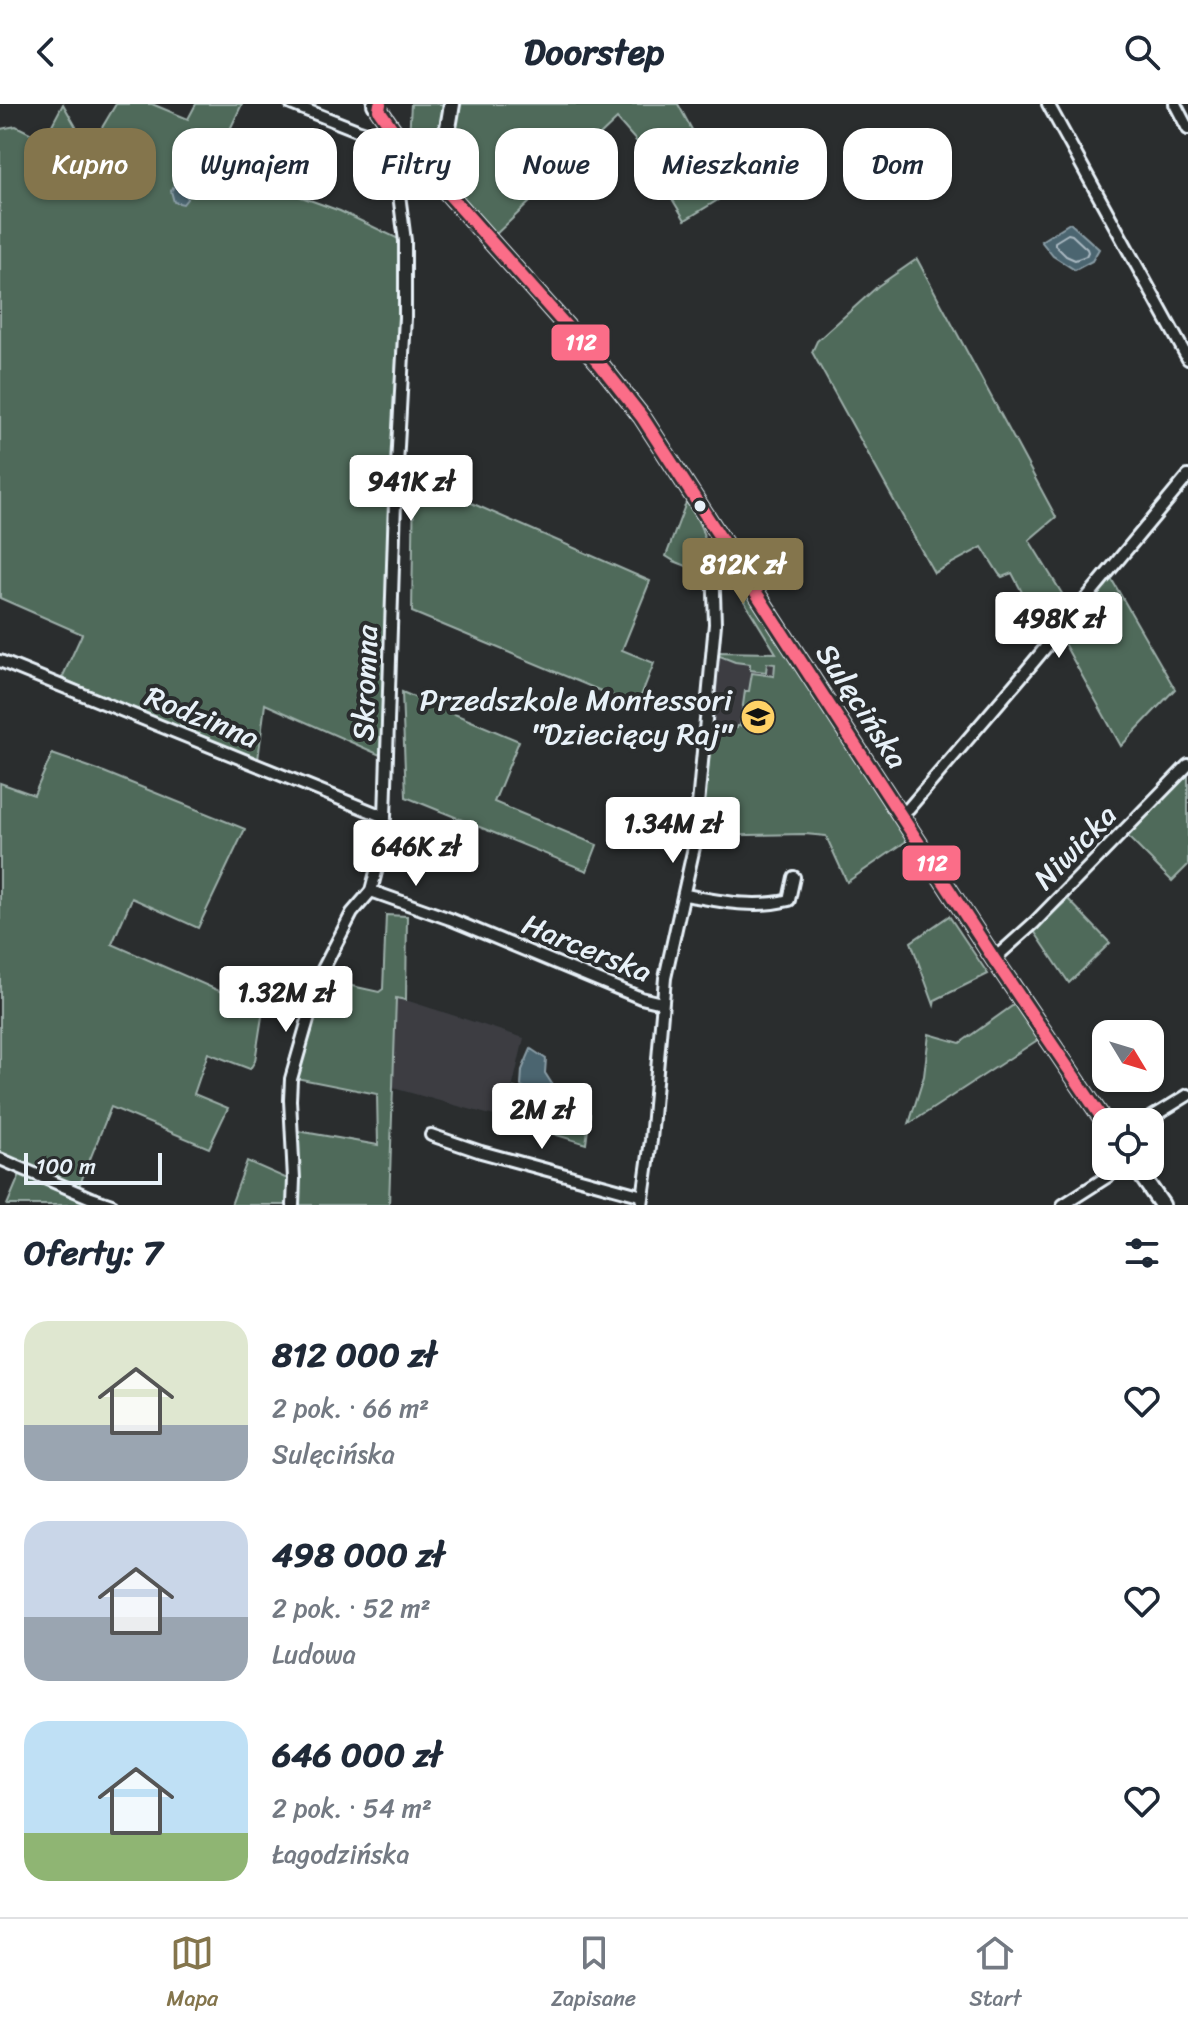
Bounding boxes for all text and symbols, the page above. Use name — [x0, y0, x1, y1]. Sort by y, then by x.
text: Doorstep — [524, 20, 664, 84]
icon: back — [24, 30, 68, 74]
icon: search — [1120, 30, 1164, 74]
chip: Kupno — [24, 128, 156, 200]
chip: Wynajem — [172, 128, 337, 200]
chip: Filtry — [353, 128, 479, 200]
chip: Nowe — [495, 128, 618, 200]
chip: Mieszkanie — [634, 128, 827, 200]
chip: Dom — [843, 128, 952, 200]
line badge: 112 — [550, 323, 611, 362]
text: 112 — [565, 323, 597, 362]
pin: 941K zł — [337, 455, 485, 523]
text: 941K zł — [368, 458, 454, 504]
unlabelled marker — [692, 498, 708, 514]
pin: 812K zł — [669, 538, 817, 606]
text: 812K zł — [700, 541, 786, 587]
pin: 498K zł — [985, 592, 1133, 660]
text: 498K zł — [1013, 595, 1105, 641]
street label: Skromna — [336, 623, 394, 742]
street label: Sulęcińska — [801, 632, 923, 780]
street label: Rodzinna — [137, 670, 267, 764]
place label: Przedszkole Montessori "Dziecięcy Raj" — [420, 673, 734, 761]
school or university icon: Przedszkole Montessori "Dziecięcy Raj" — [739, 698, 777, 736]
street label: Niwicka — [1019, 791, 1131, 903]
pin: 1.34M zł — [590, 797, 756, 865]
text: 1.34M zł — [624, 800, 722, 846]
pin: 646K zł — [342, 820, 490, 888]
text: 646K zł — [371, 823, 461, 869]
line badge: 112 — [901, 844, 962, 882]
text: 112 — [916, 844, 948, 883]
street label: Harcerska — [514, 897, 660, 999]
pin: 1.32M zł — [203, 966, 369, 1034]
text: 1.32M zł — [237, 969, 335, 1015]
north arrow — [1092, 1020, 1164, 1092]
map controls — [1092, 1020, 1164, 1180]
pin: 2M zł — [486, 1083, 598, 1151]
text: 2M zł — [510, 1086, 574, 1132]
button: locate — [1092, 1108, 1164, 1180]
text: 100 m — [36, 1147, 96, 1186]
scale bar — [24, 1149, 162, 1185]
text: Oferty: 7 — [24, 1223, 162, 1283]
icon: filters — [1120, 1231, 1164, 1275]
text: 812 000 zł — [272, 1325, 436, 1385]
icon: home — [88, 1353, 184, 1449]
icon: heart — [1120, 1379, 1164, 1423]
text: 2 pok. · 66 m² — [272, 1385, 429, 1431]
text: Sulęcińska — [272, 1431, 395, 1477]
text: 498 000 zł — [272, 1525, 444, 1585]
icon: home — [88, 1553, 184, 1649]
icon: heart — [1120, 1579, 1164, 1623]
text: 2 pok. · 52 m² — [272, 1585, 431, 1631]
text: Ludowa — [272, 1631, 356, 1677]
text: 646 000 zł — [272, 1725, 441, 1785]
icon: home — [88, 1753, 184, 1849]
icon: heart — [1120, 1779, 1164, 1823]
text: 2 pok. · 54 m² — [272, 1785, 432, 1831]
text: Łagodzińska — [272, 1831, 409, 1877]
tab: Mapa — [166, 1931, 218, 2018]
tab: Zapisane — [551, 1931, 636, 2018]
tab: Start — [969, 1931, 1022, 2018]

